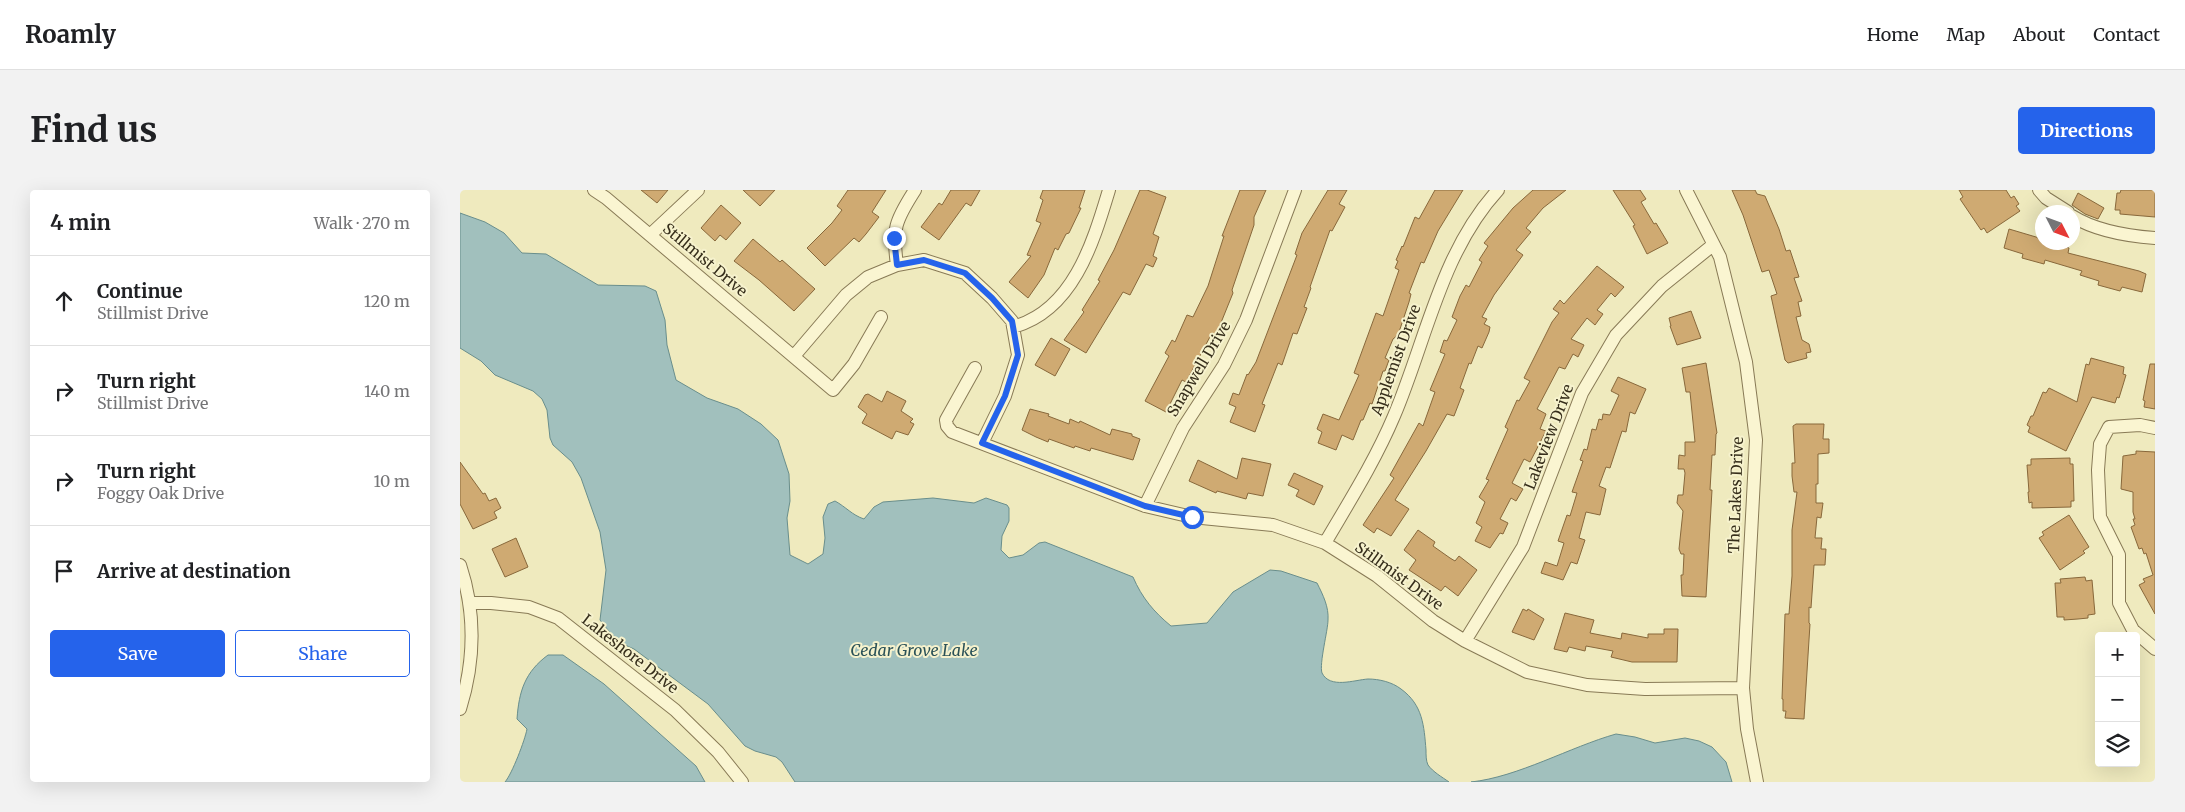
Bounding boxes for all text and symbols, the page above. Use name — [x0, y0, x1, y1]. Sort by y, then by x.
text: Roamly — [25, 19, 116, 50]
text: Home — [1867, 23, 1919, 46]
text: Map — [1947, 23, 1985, 46]
text: About — [2013, 23, 2065, 46]
text: Contact — [2093, 23, 2160, 46]
button: Directions — [2018, 107, 2155, 154]
text: Find us — [30, 108, 157, 152]
north arrow — [2035, 205, 2080, 250]
text: 4 min — [50, 209, 111, 236]
text: Walk · 270 m — [314, 213, 410, 233]
street label: Stillmist Drive — [659, 219, 752, 301]
route end — [883, 227, 906, 250]
text: Continue — [97, 279, 183, 303]
icon: ahead — [50, 287, 78, 315]
text: 120 m — [364, 291, 410, 311]
street label: Applemist Drive — [1366, 302, 1424, 419]
text: Stillmist Drive — [97, 303, 208, 323]
street label: Snapwell Drive — [1163, 317, 1235, 420]
text: Turn right — [97, 369, 196, 393]
icon: right — [50, 377, 78, 405]
text: 140 m — [364, 381, 410, 401]
street label: Lakeview Drive — [1520, 381, 1577, 492]
text: Stillmist Drive — [97, 393, 208, 413]
street label: The Lakes Drive — [1724, 436, 1747, 554]
text: Turn right — [97, 459, 196, 483]
icon: right — [50, 467, 78, 495]
text: 10 m — [373, 471, 410, 491]
text: Foggy Oak Drive — [97, 483, 224, 503]
route start — [1181, 506, 1204, 529]
street label: Stillmist Drive — [1352, 537, 1447, 614]
icon: arrive — [50, 557, 78, 585]
text: Arrive at destination — [97, 559, 291, 583]
street label: Lakeshore Drive — [578, 610, 683, 697]
button: Save — [50, 630, 225, 677]
button: Share — [235, 630, 410, 677]
map controls — [2095, 632, 2140, 767]
button: + — [2095, 632, 2140, 677]
water label: Cedar Grove Lake — [850, 640, 978, 660]
button: − — [2095, 677, 2140, 722]
button: layers — [2095, 722, 2140, 767]

